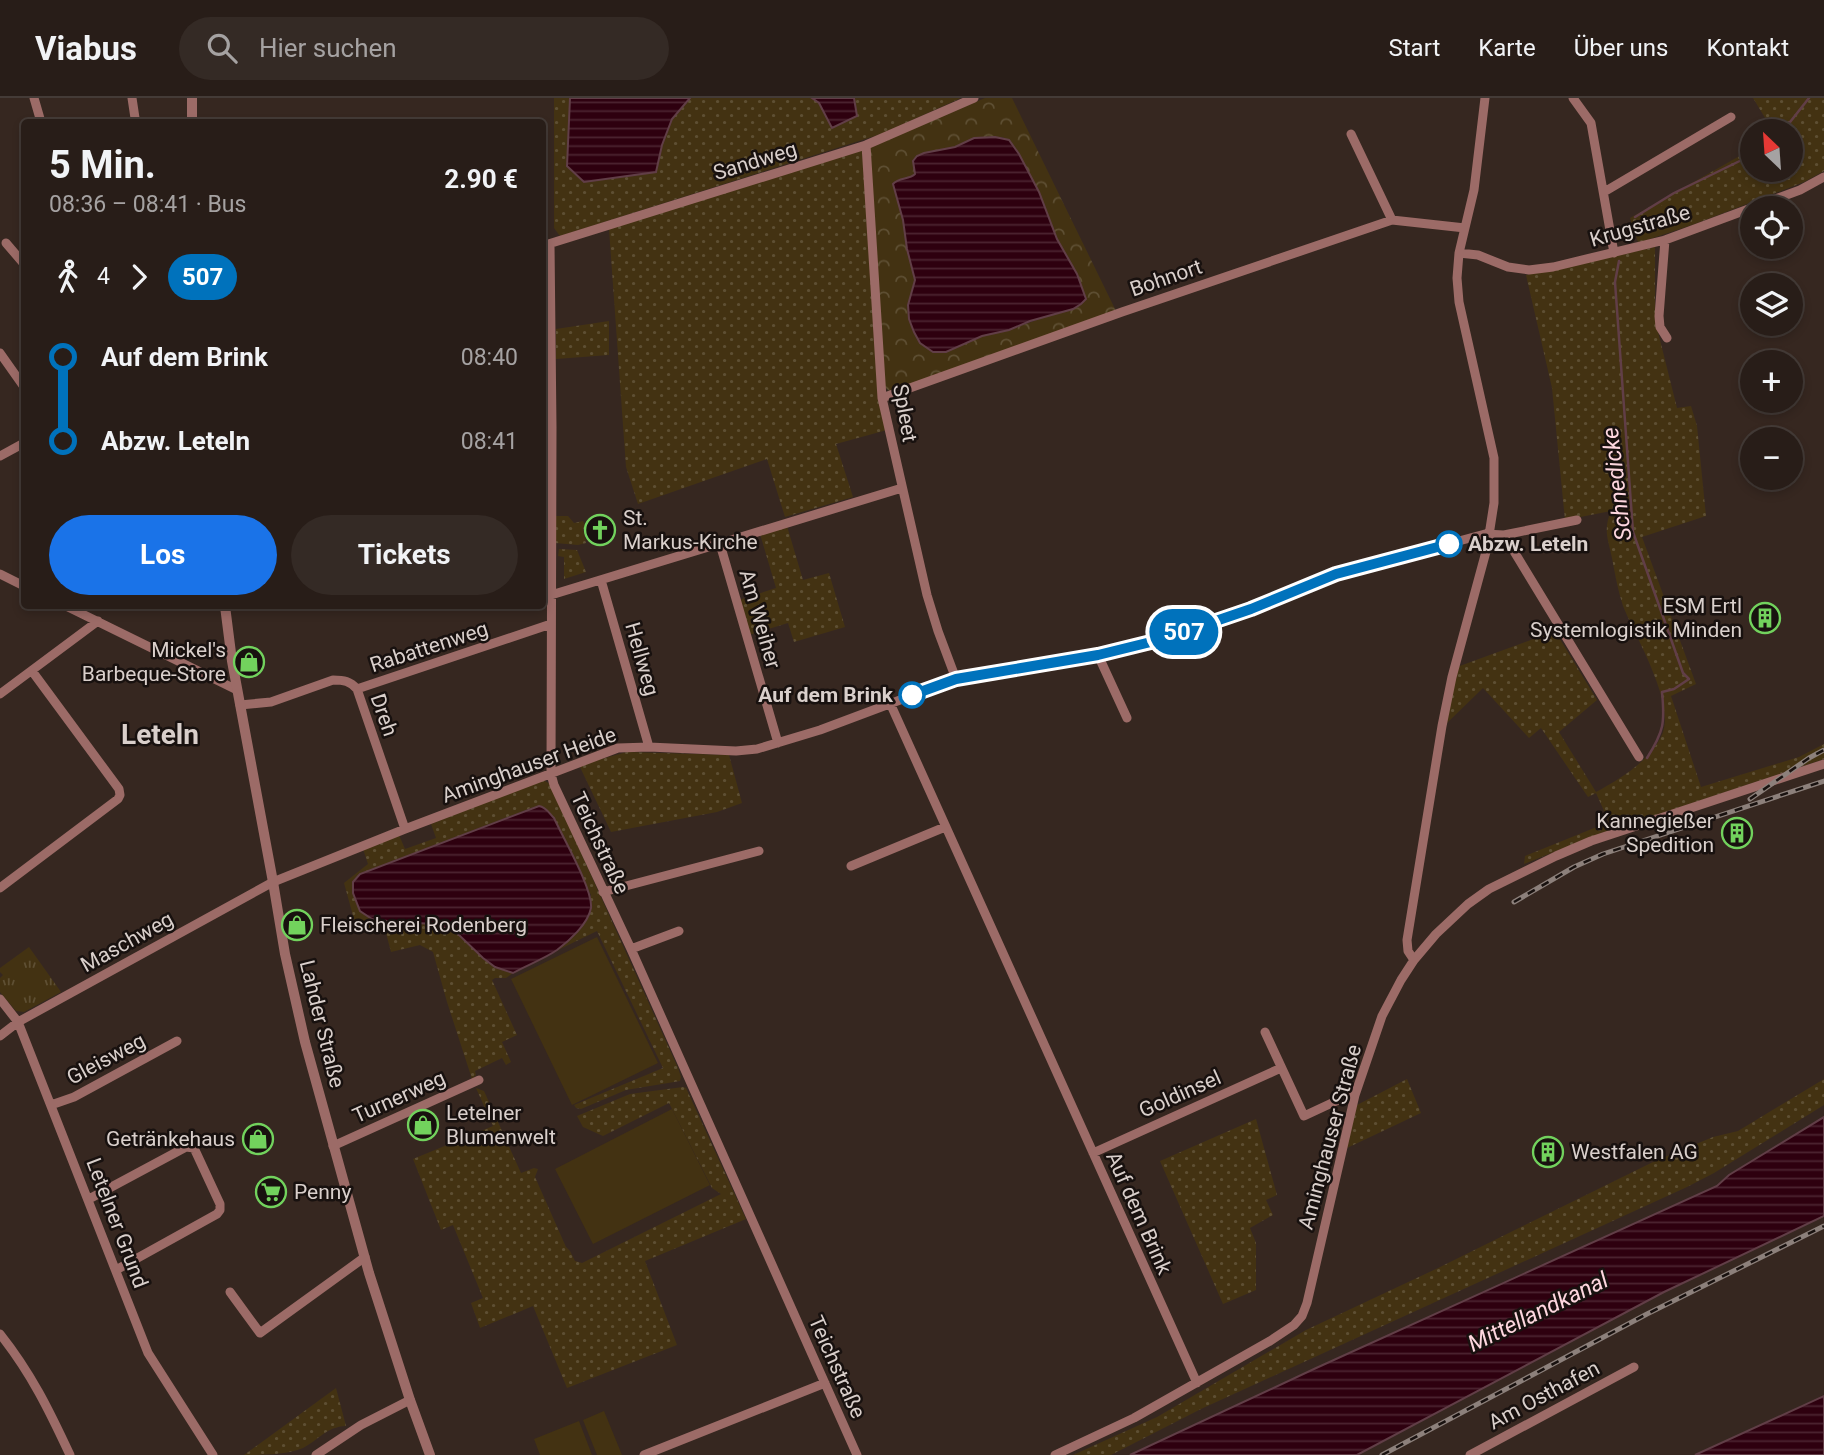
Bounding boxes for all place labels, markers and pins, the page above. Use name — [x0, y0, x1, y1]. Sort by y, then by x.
place label: St. Markus-Kirche — [623, 506, 758, 554]
church icon: St. Markus-Kirche — [583, 513, 617, 547]
marker: Abzw. Leteln — [1436, 531, 1462, 557]
place label: Abzw. Leteln — [1468, 532, 1588, 556]
place label: ESM Ertl Systemlogistik Minden — [1530, 594, 1742, 642]
building icon: ESM Ertl Systemlogistik Minden — [1748, 601, 1782, 635]
place label: Mickel's Barbeque-Store — [82, 638, 226, 686]
shop icon: Mickel's Barbeque-Store — [232, 645, 266, 679]
marker: Auf dem Brink — [899, 682, 925, 708]
place label: Auf dem Brink — [758, 683, 894, 707]
place label: Kannegießer Spedition — [1596, 809, 1714, 857]
building icon: Kannegießer Spedition — [1720, 816, 1754, 850]
shop icon: Fleischerei Rodenberg — [280, 908, 314, 942]
place label: Fleischerei Rodenberg — [320, 913, 527, 937]
place label: Letelner Blumenwelt — [446, 1101, 556, 1149]
shop icon: Letelner Blumenwelt — [406, 1108, 440, 1142]
shop icon: Getränkehaus — [241, 1122, 275, 1156]
place label: Getränkehaus — [106, 1127, 235, 1151]
building icon: Westfalen AG — [1531, 1135, 1565, 1169]
place label: Westfalen AG — [1571, 1140, 1698, 1164]
supermarket icon: Penny — [254, 1175, 288, 1209]
place label: Penny — [294, 1180, 351, 1204]

